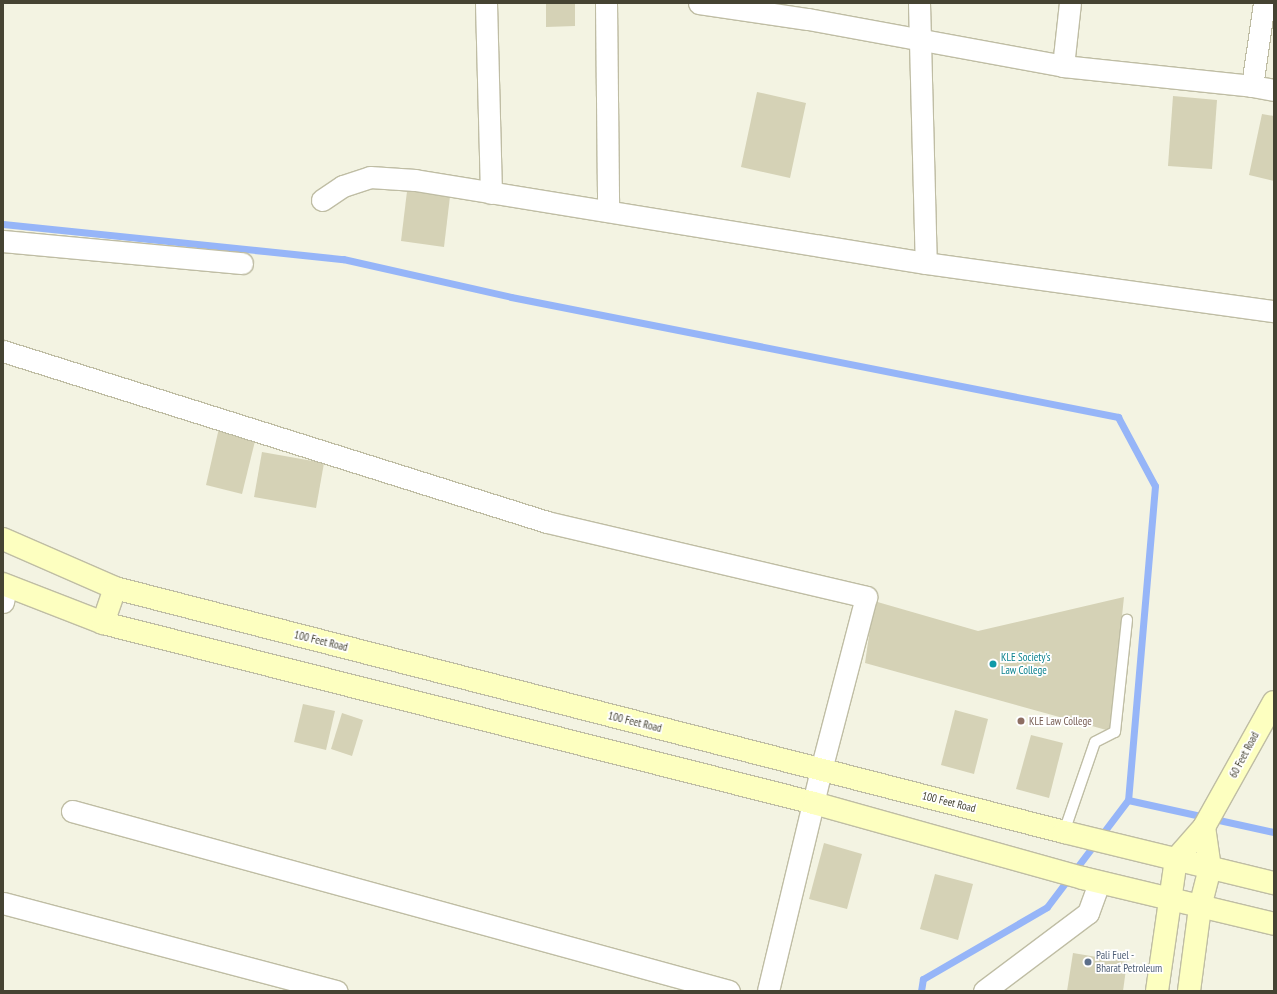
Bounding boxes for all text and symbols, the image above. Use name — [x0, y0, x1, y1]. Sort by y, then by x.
street label: 100 Feet Road — [293, 628, 349, 654]
place label: KLE Society's Law College — [1001, 651, 1051, 677]
marker: KLE Society's Law College — [988, 659, 998, 669]
street label: 100 Feet Road — [607, 709, 663, 735]
place label: KLE Law College — [1029, 714, 1092, 728]
marker: KLE Law College — [1016, 716, 1026, 726]
street label: 60 Feet Road — [1226, 730, 1262, 780]
street label: 100 Feet Road — [921, 789, 977, 815]
place label: Pali Fuel - Bharat Petroleum — [1096, 949, 1162, 975]
marker: Pali Fuel - Bharat Petroleum — [1083, 957, 1093, 967]

